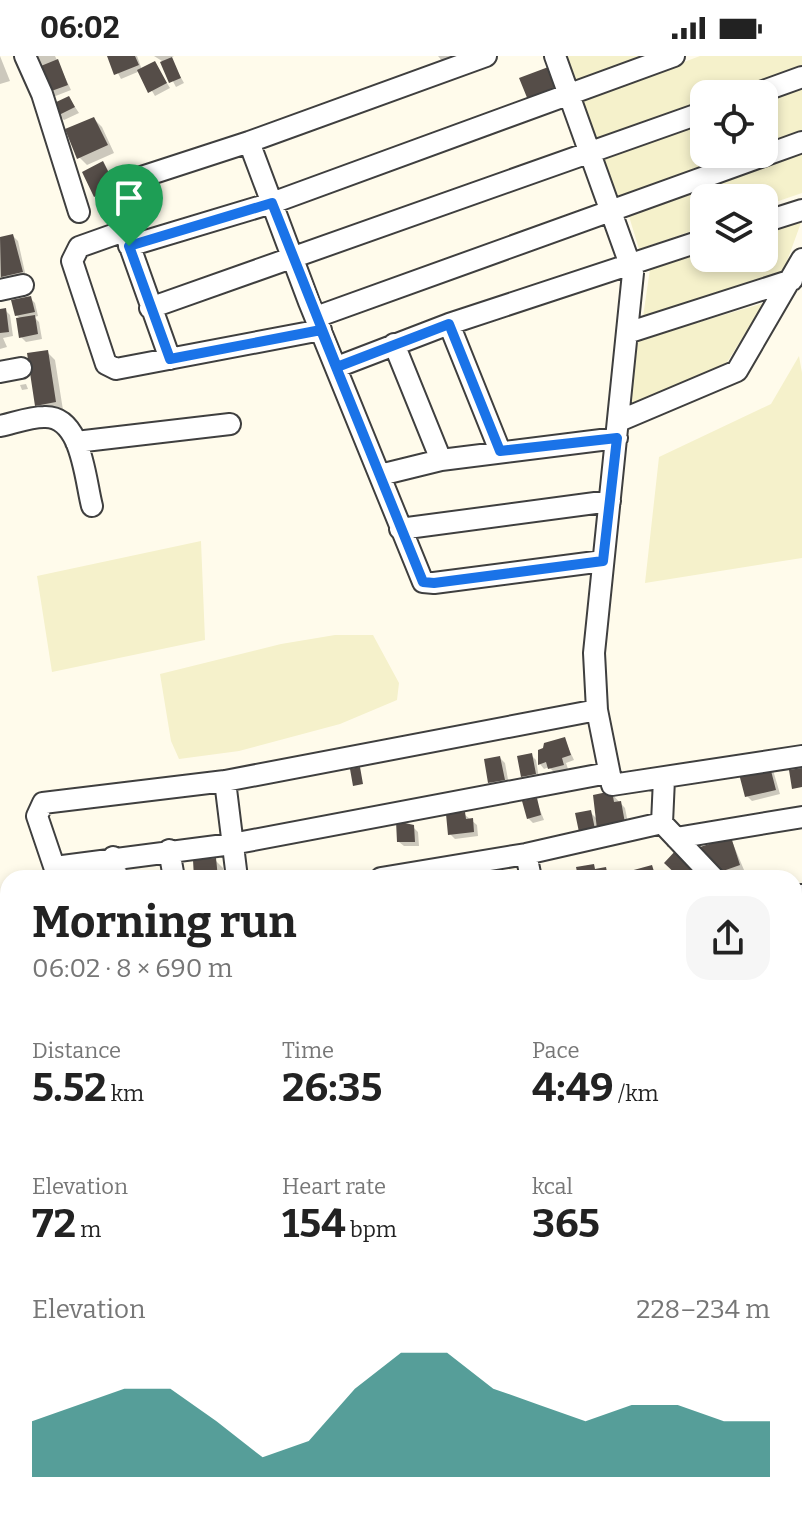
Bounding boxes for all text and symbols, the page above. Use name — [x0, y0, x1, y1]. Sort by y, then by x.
text: 06:02 — [40, 10, 120, 46]
map controls — [690, 80, 778, 272]
button: locate — [690, 80, 778, 168]
pin — [95, 164, 163, 246]
icon: arrive — [107, 176, 151, 220]
button: layers — [690, 184, 778, 272]
text: Morning run — [32, 896, 296, 949]
button: share — [686, 896, 770, 980]
text: 06:02 · 8 × 690 m — [32, 953, 232, 984]
text: Distance — [32, 1037, 121, 1064]
text: Time — [282, 1037, 334, 1064]
text: Pace — [532, 1037, 580, 1064]
text: 5.52 — [32, 1064, 106, 1112]
text: 26:35 — [282, 1064, 382, 1112]
text: 4:49 — [532, 1064, 614, 1112]
text: km — [106, 1080, 144, 1107]
text: /km — [614, 1080, 658, 1107]
text: Elevation — [32, 1173, 128, 1200]
text: Heart rate — [282, 1173, 386, 1200]
text: kcal — [532, 1173, 573, 1200]
text: 72 — [32, 1200, 76, 1248]
text: 154 — [282, 1200, 346, 1248]
text: 365 — [532, 1200, 600, 1248]
text: m — [76, 1216, 101, 1243]
text: bpm — [346, 1216, 397, 1243]
text: Elevation — [32, 1294, 145, 1325]
text: 228–234 m — [636, 1294, 770, 1325]

